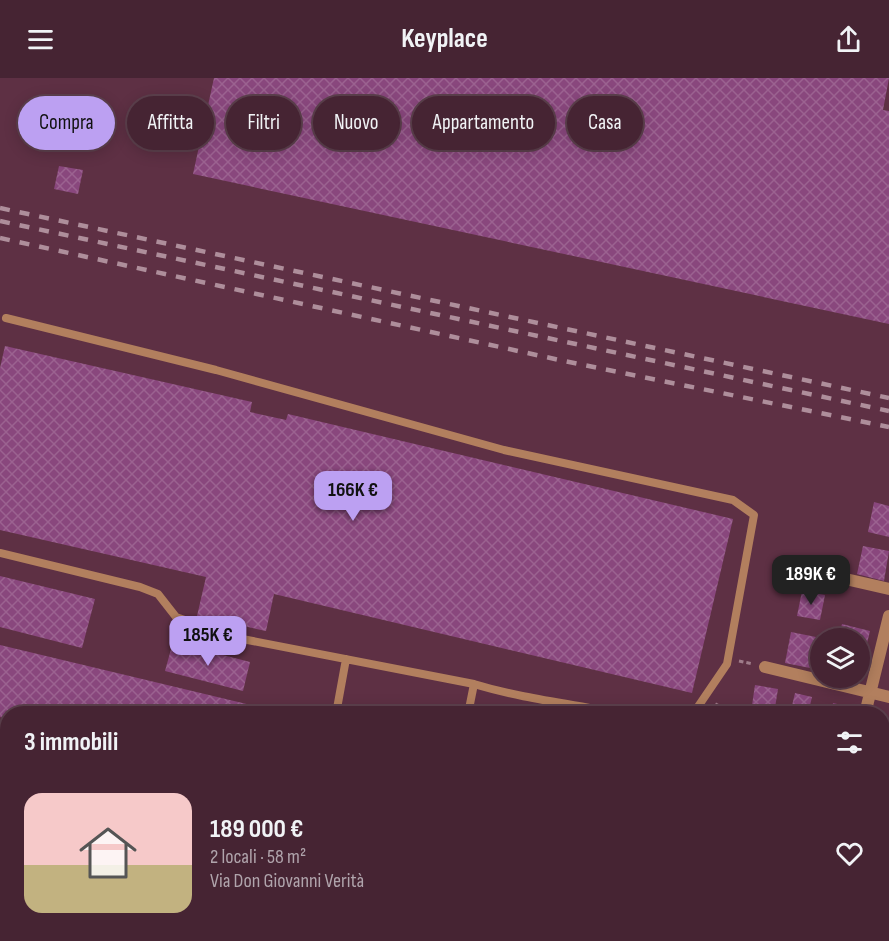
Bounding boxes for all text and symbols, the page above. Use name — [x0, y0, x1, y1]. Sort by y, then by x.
icon: menu — [24, 23, 57, 56]
text: Keyplace — [401, 23, 488, 55]
icon: share — [832, 23, 865, 56]
chip: Compra — [18, 96, 115, 150]
chip: Affitta — [127, 96, 214, 150]
chip: Filtri — [226, 96, 301, 150]
chip: Nuovo — [313, 96, 400, 150]
chip: Appartamento — [412, 96, 555, 150]
chip: Casa — [567, 96, 643, 150]
pin: 166K € — [304, 471, 402, 522]
text: 166K € — [328, 478, 378, 502]
pin: 189K € — [762, 555, 860, 606]
text: 189K € — [786, 562, 836, 586]
pin: 185K € — [159, 616, 257, 667]
text: 185K € — [183, 623, 233, 647]
map controls — [810, 628, 870, 688]
button: layers — [810, 628, 870, 688]
icon: filters — [833, 726, 866, 759]
text: 3 immobili — [24, 727, 118, 758]
text: 189 000 € — [210, 814, 303, 845]
icon: home — [72, 817, 144, 889]
icon: heart — [833, 837, 866, 870]
text: 2 locali · 58 m² — [210, 845, 306, 869]
text: Via Don Giovanni Verità — [210, 869, 364, 893]

